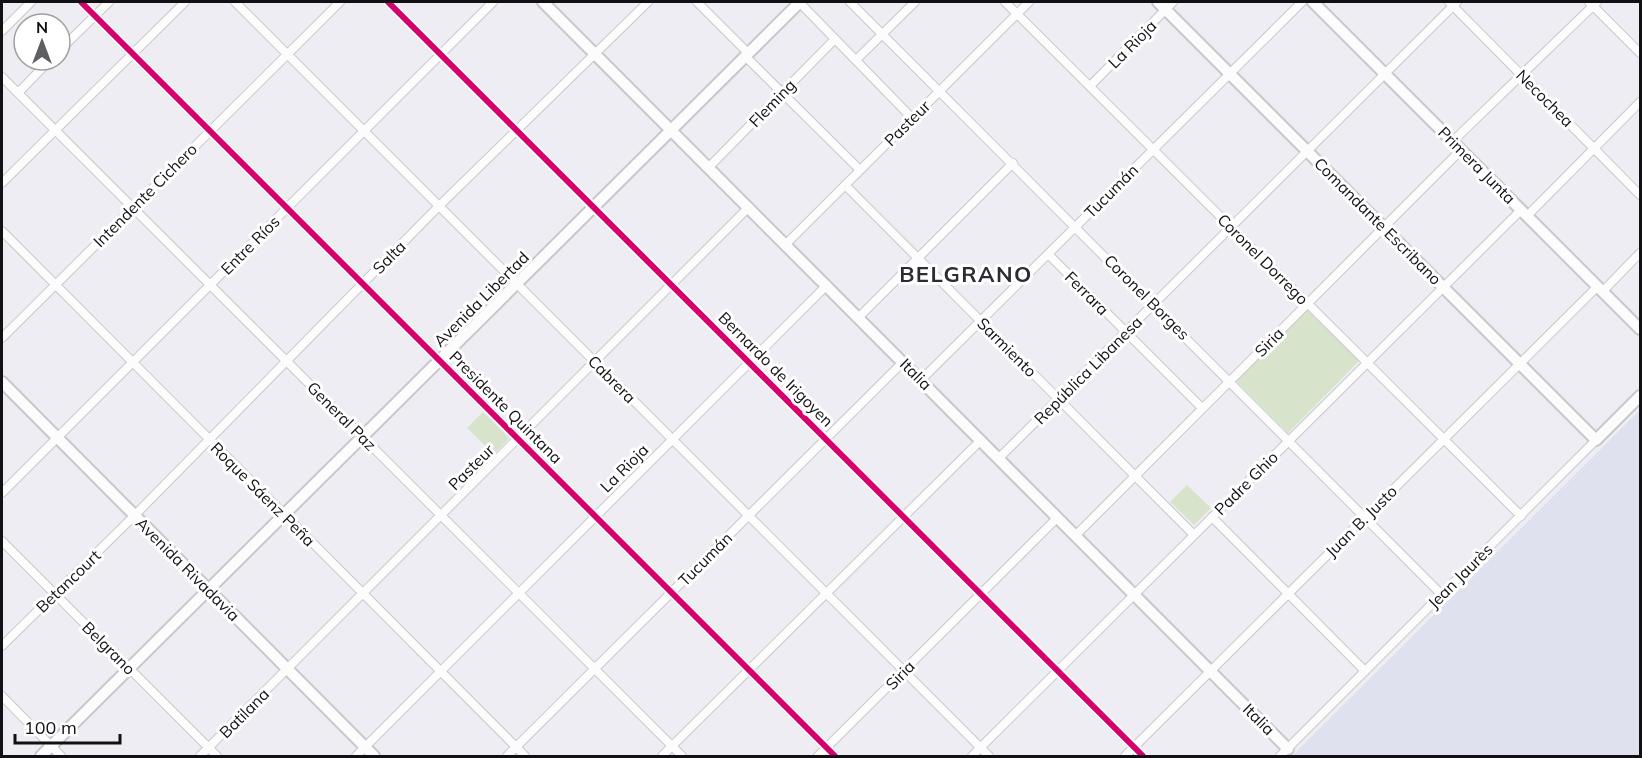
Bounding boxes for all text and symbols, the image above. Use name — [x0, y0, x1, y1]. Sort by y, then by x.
north arrow — [12, 12, 72, 72]
street label: La Rioja — [1104, 16, 1160, 72]
text: N — [36, 17, 48, 37]
street label: Necochea — [1512, 65, 1578, 131]
street label: Fleming — [745, 75, 799, 131]
street label: Pasteur — [880, 96, 934, 150]
street label: Primera Junta — [1434, 122, 1520, 208]
street label: Intendente Cichero — [89, 139, 201, 251]
street label: Comandante Escribano — [1310, 153, 1446, 289]
street label: Tucumán — [1080, 160, 1142, 222]
street label: Coronel Dorrego — [1213, 209, 1313, 309]
street label: Entre Ríos — [216, 211, 284, 279]
street label: Salta — [368, 236, 410, 278]
street label: Avenida Libertad — [429, 247, 533, 351]
street label: Coronel Borges — [1100, 250, 1194, 344]
district label: BELGRANO — [899, 260, 1033, 288]
street label: Ferrara — [1061, 267, 1113, 319]
street label: Bernardo de Irigoyen — [714, 307, 838, 431]
street label: República Libanesa — [1030, 312, 1146, 428]
street label: Sarmiento — [973, 313, 1041, 381]
street label: Siria — [1250, 323, 1288, 361]
street label: Presidente Quintana — [445, 346, 567, 468]
street label: Cabrera — [584, 351, 640, 407]
street label: Italia — [896, 354, 936, 394]
street label: General Paz — [303, 377, 381, 455]
street label: Roque Sáenz Peña — [207, 438, 319, 550]
street label: Pasteur — [444, 440, 498, 494]
street label: La Rioja — [596, 440, 652, 496]
street label: Padre Ghio — [1210, 447, 1282, 519]
street label: Juan B. Justo — [1321, 481, 1401, 561]
street label: Avenida Rivadavia — [132, 513, 244, 625]
street label: Tucumán — [674, 528, 736, 590]
street label: Jean Jaurès — [1423, 539, 1497, 613]
street label: Betancourt — [32, 545, 105, 617]
street label: Belgrano — [78, 617, 140, 679]
street label: Siria — [881, 656, 919, 694]
street label: Batilana — [215, 684, 273, 742]
street label: Italia — [1239, 699, 1279, 739]
scale bar — [15, 707, 120, 745]
text: 100 m — [24, 716, 77, 739]

